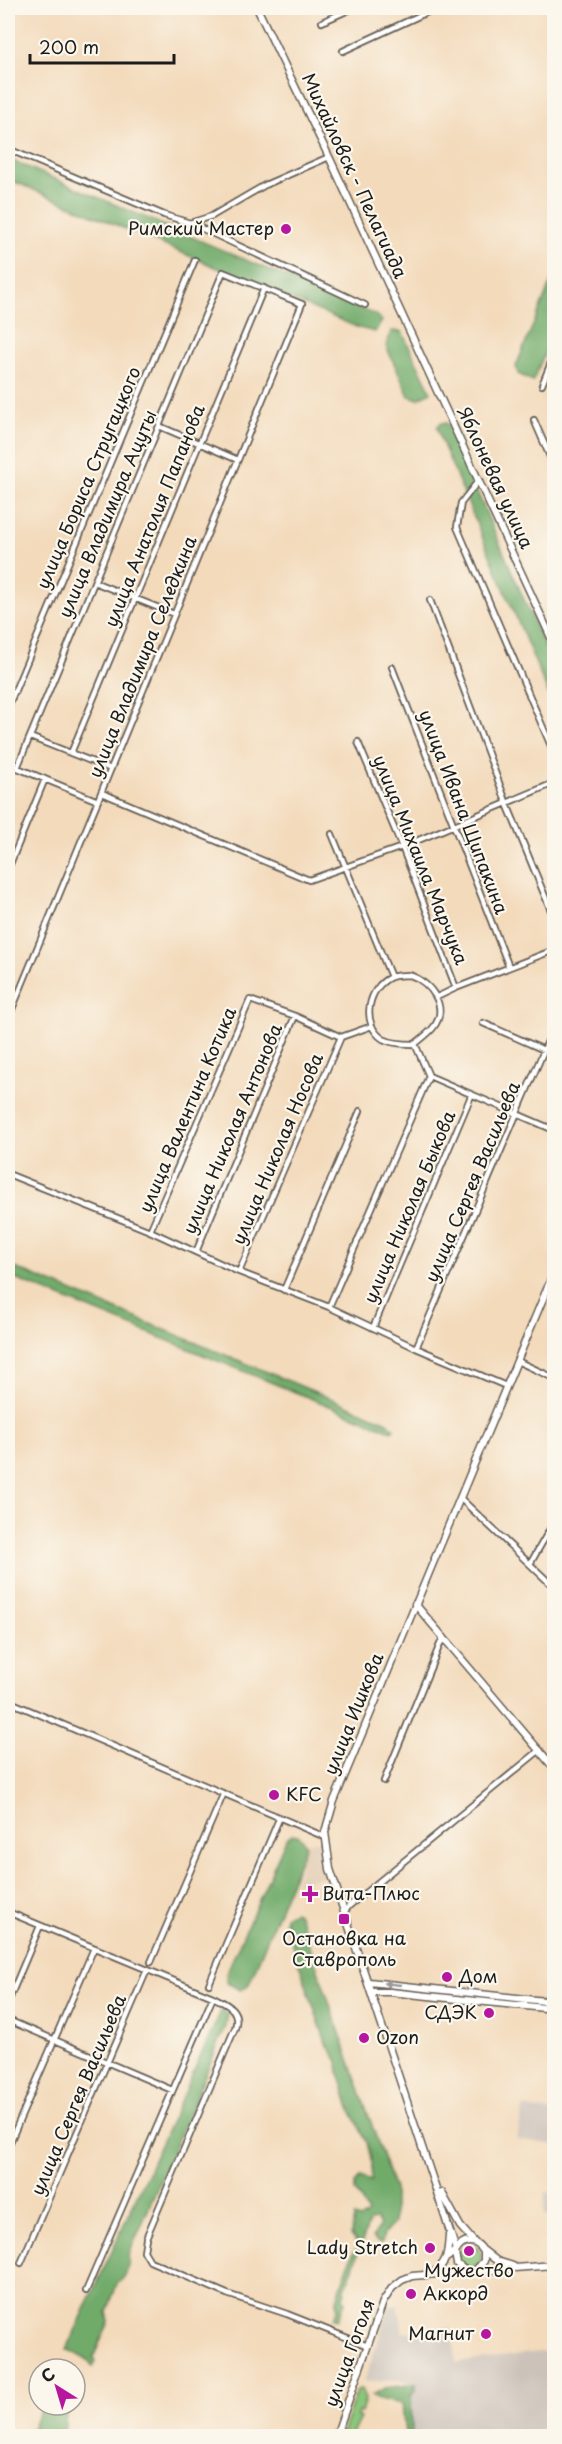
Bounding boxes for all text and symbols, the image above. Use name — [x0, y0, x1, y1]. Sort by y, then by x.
scale bar — [30, 27, 174, 65]
text: 200 m — [39, 33, 99, 60]
street label: Михайловск - Пелагиада — [296, 68, 415, 283]
place label: Римский Мастер — [128, 214, 274, 241]
marker: Римский Мастер — [279, 222, 293, 236]
street label: улица Бориса Стругацкого — [28, 362, 147, 593]
street label: улица Анатолия Папанова — [97, 399, 211, 631]
street label: Яблоневая улица — [452, 402, 541, 553]
street label: улица Владимира Ацуты — [51, 405, 163, 622]
street label: улица Владимира Селедкина — [81, 531, 203, 781]
street label: улица Ивана Щипакина — [413, 705, 516, 918]
street label: улица Михаила Марчука — [367, 750, 476, 969]
street label: улица Валентина Котика — [131, 1002, 242, 1216]
street label: улица Николая Антонова — [175, 1018, 289, 1238]
street label: улица Николая Носова — [224, 1048, 330, 1248]
street label: улица Сергея Васильева — [417, 1076, 527, 1286]
street label: улица Николая Быкова — [356, 1105, 462, 1307]
street label: улица Ишкова — [316, 1648, 390, 1779]
place label: KFC — [286, 1780, 322, 1807]
marker: KFC — [267, 1788, 281, 1802]
place label: Вита-Плюс — [322, 1879, 420, 1906]
marker: Вита-Плюс — [303, 1887, 317, 1901]
marker: Остановка на Ставрополь — [337, 1912, 351, 1926]
place label: Остановка на Ставрополь — [282, 1924, 407, 1972]
place label: Дом — [458, 1962, 498, 1989]
marker: Дом — [440, 1970, 454, 1984]
one-way arrow — [382, 1979, 401, 1989]
street label: улица Сергея Васильева — [23, 1989, 133, 2199]
place label: СДЭК — [424, 1998, 477, 2025]
marker: СДЭК — [482, 2006, 496, 2020]
place label: Ozon — [376, 2023, 419, 2050]
marker: Ozon — [357, 2031, 371, 2045]
place label: Lady Stretch — [307, 2233, 418, 2260]
marker: Lady Stretch — [423, 2241, 437, 2255]
marker: Мужество — [462, 2244, 476, 2258]
place label: Мужество — [424, 2256, 514, 2283]
place label: Аккорд — [423, 2279, 488, 2306]
marker: Аккорд — [404, 2287, 418, 2301]
street label: улица Гоголя — [317, 2295, 381, 2410]
place label: Магнит — [408, 2319, 475, 2346]
marker: Магнит — [479, 2327, 493, 2341]
north arrow — [27, 2357, 87, 2417]
text: С — [35, 2361, 59, 2387]

